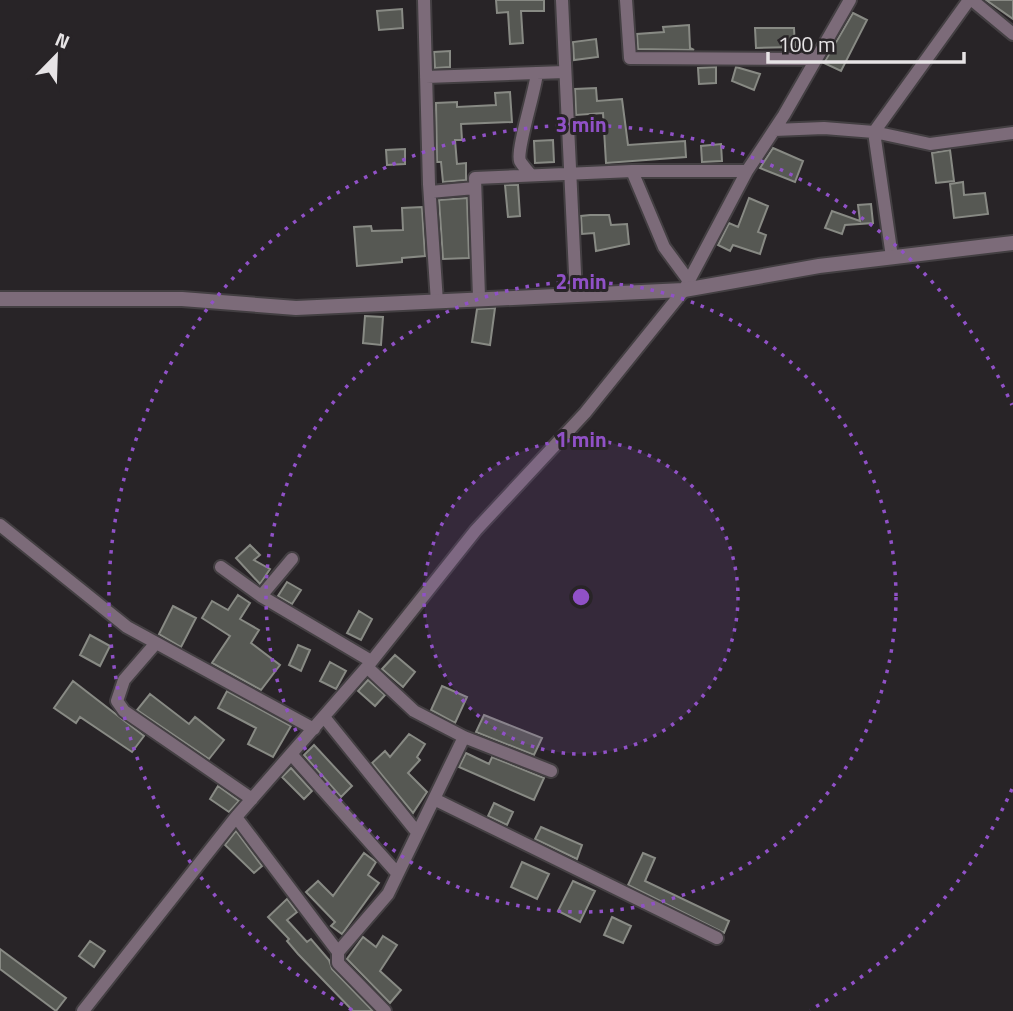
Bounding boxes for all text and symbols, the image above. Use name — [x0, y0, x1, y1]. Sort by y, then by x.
north arrow — [21, 21, 91, 91]
scale bar — [768, 21, 964, 65]
text: N — [51, 24, 75, 56]
text: 100 m — [778, 28, 835, 60]
text: 3 min — [555, 108, 607, 140]
text: 2 min — [555, 265, 607, 297]
text: 1 min — [555, 423, 607, 455]
centre of rings — [569, 585, 593, 609]

